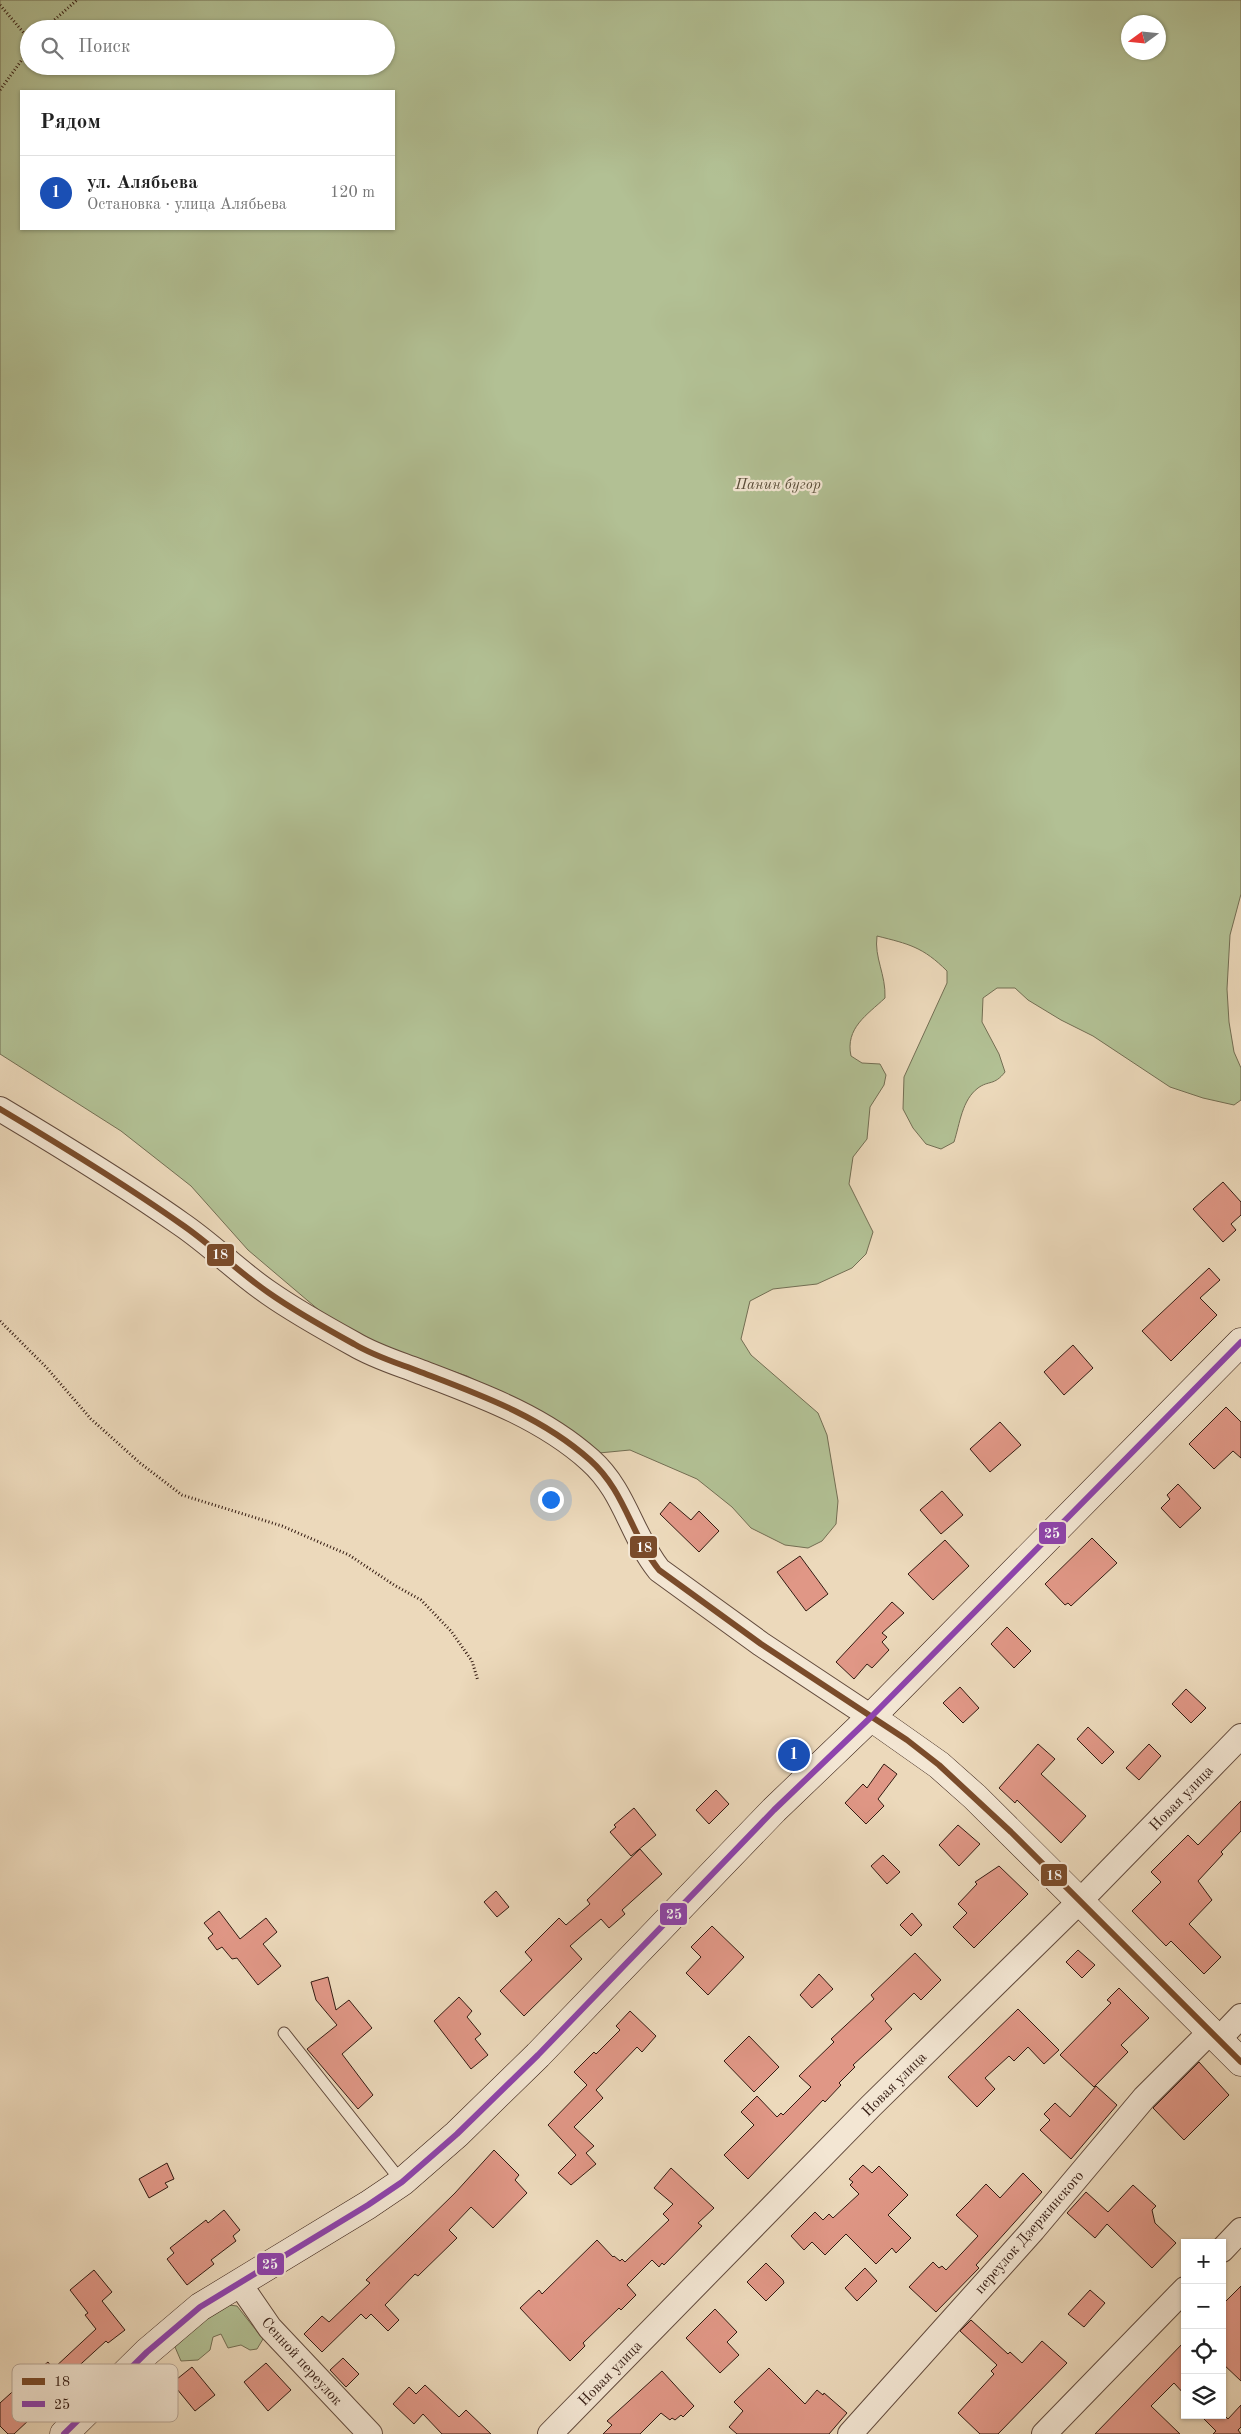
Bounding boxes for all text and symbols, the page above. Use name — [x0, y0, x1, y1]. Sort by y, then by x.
north arrow — [1121, 15, 1166, 60]
search box — [20, 20, 395, 75]
icon: search — [38, 34, 66, 62]
text: Поиск — [78, 38, 130, 57]
text: Рядом — [40, 112, 101, 133]
text: ул. Алябьева — [87, 174, 198, 193]
text: 1 — [51, 185, 61, 201]
text: 120 m — [330, 185, 375, 201]
text: Остановка · улица Алябьева — [87, 197, 287, 213]
park label: Панин бугор — [734, 477, 821, 493]
line badge: 18 — [206, 1243, 235, 1267]
text: 18 — [212, 1248, 228, 1262]
your location — [538, 1487, 564, 1513]
line badge: 25 — [1038, 1521, 1067, 1545]
text: 25 — [1044, 1527, 1060, 1541]
line badge: 18 — [629, 1535, 658, 1559]
text: 18 — [636, 1541, 652, 1555]
pin: 1 — [778, 1736, 810, 1774]
street label: Новая улица — [1147, 1763, 1217, 1835]
line badge: 18 — [1040, 1863, 1068, 1887]
text: 18 — [1046, 1869, 1062, 1883]
line badge: 25 — [659, 1902, 688, 1926]
text: 25 — [666, 1908, 682, 1922]
street label: Новая улица — [860, 2050, 931, 2120]
street label: переулок Дзержинского — [973, 2169, 1088, 2297]
map controls — [1181, 2239, 1226, 2419]
button: + — [1181, 2239, 1226, 2284]
line badge: 25 — [256, 2252, 285, 2276]
text: 25 — [262, 2258, 278, 2272]
button: − — [1181, 2284, 1226, 2329]
street label: Сенной переулок — [258, 2315, 344, 2409]
button: locate — [1181, 2329, 1226, 2374]
street label: Новая улица — [576, 2338, 646, 2410]
legend — [12, 2364, 178, 2422]
button: layers — [1181, 2374, 1226, 2419]
text: 18 — [54, 2375, 70, 2389]
text: 25 — [54, 2398, 70, 2412]

